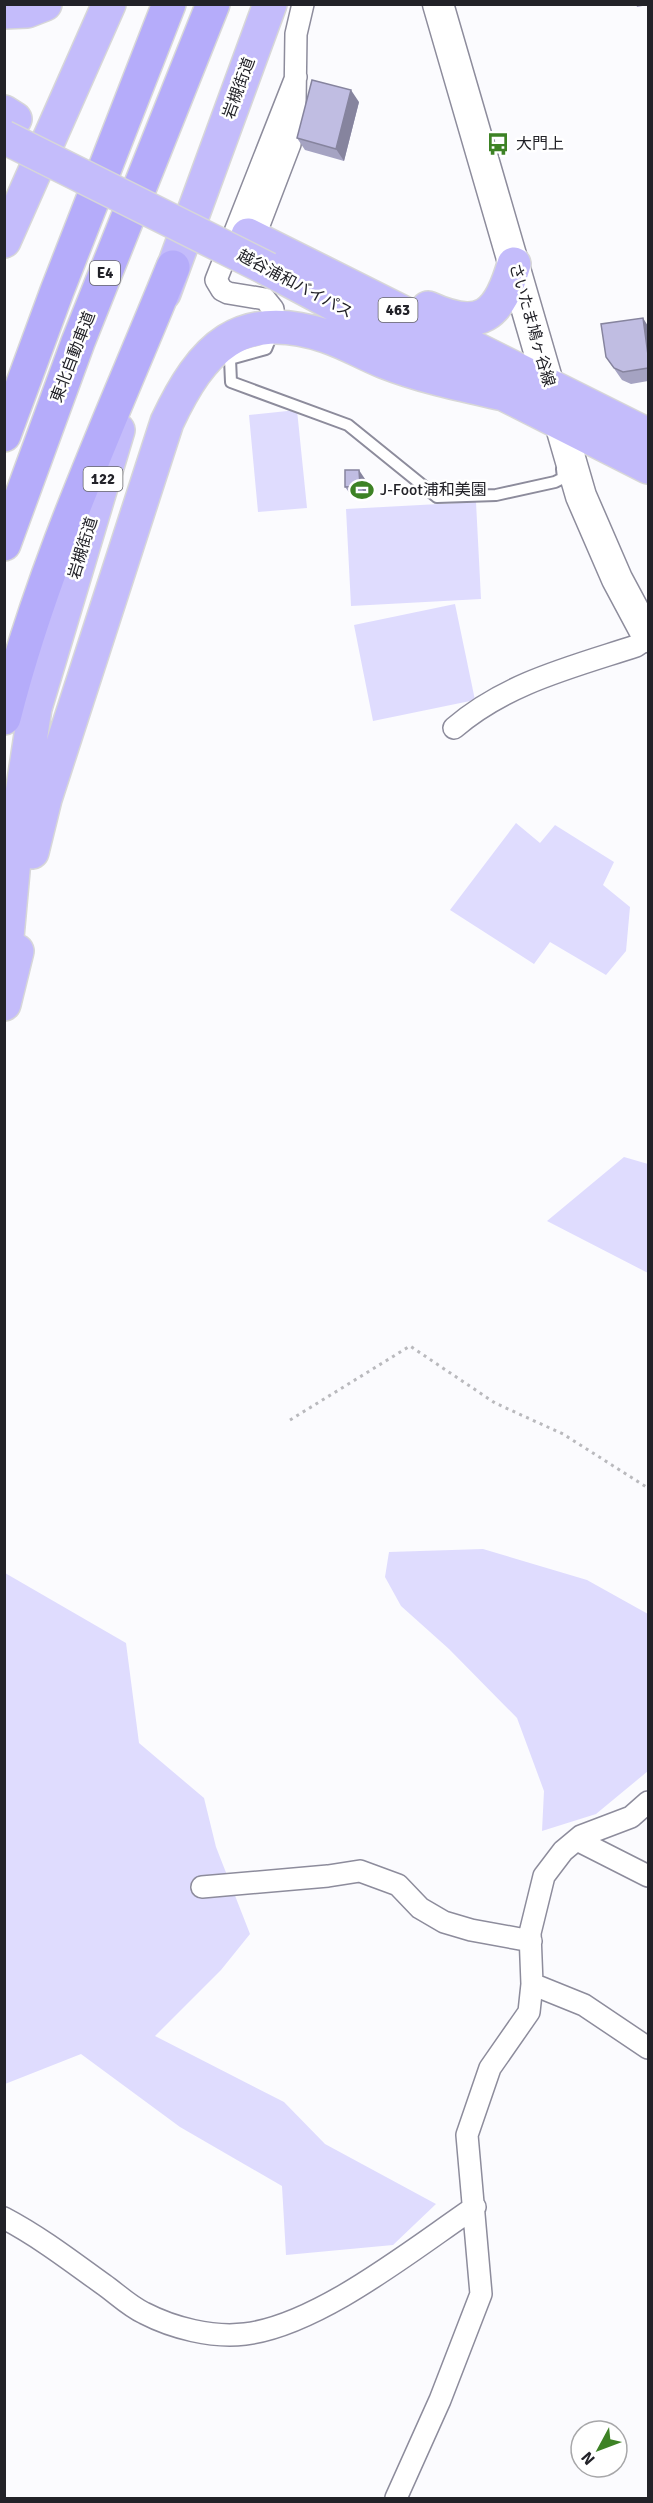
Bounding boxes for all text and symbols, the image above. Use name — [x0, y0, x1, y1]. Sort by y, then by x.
street label: 岩槻街道 — [219, 55, 259, 121]
bus stop icon: 大門上 — [485, 131, 511, 157]
place label: 大門上 — [516, 134, 564, 154]
street label: 越谷浦和バイパス — [234, 245, 356, 323]
road number: E4 — [90, 261, 120, 285]
street label: さいたま鳩ヶ谷線 — [505, 261, 559, 389]
road number: 463 — [378, 298, 418, 322]
street label: 東北自動車道 — [46, 309, 100, 405]
road number: 122 — [84, 467, 122, 491]
sports icon: J-Foot浦和美園 — [349, 477, 375, 503]
place label: J-Foot浦和美園 — [380, 480, 487, 500]
street label: 岩槻街道 — [64, 514, 102, 582]
north arrow — [569, 2419, 629, 2479]
text: N — [577, 2447, 600, 2469]

